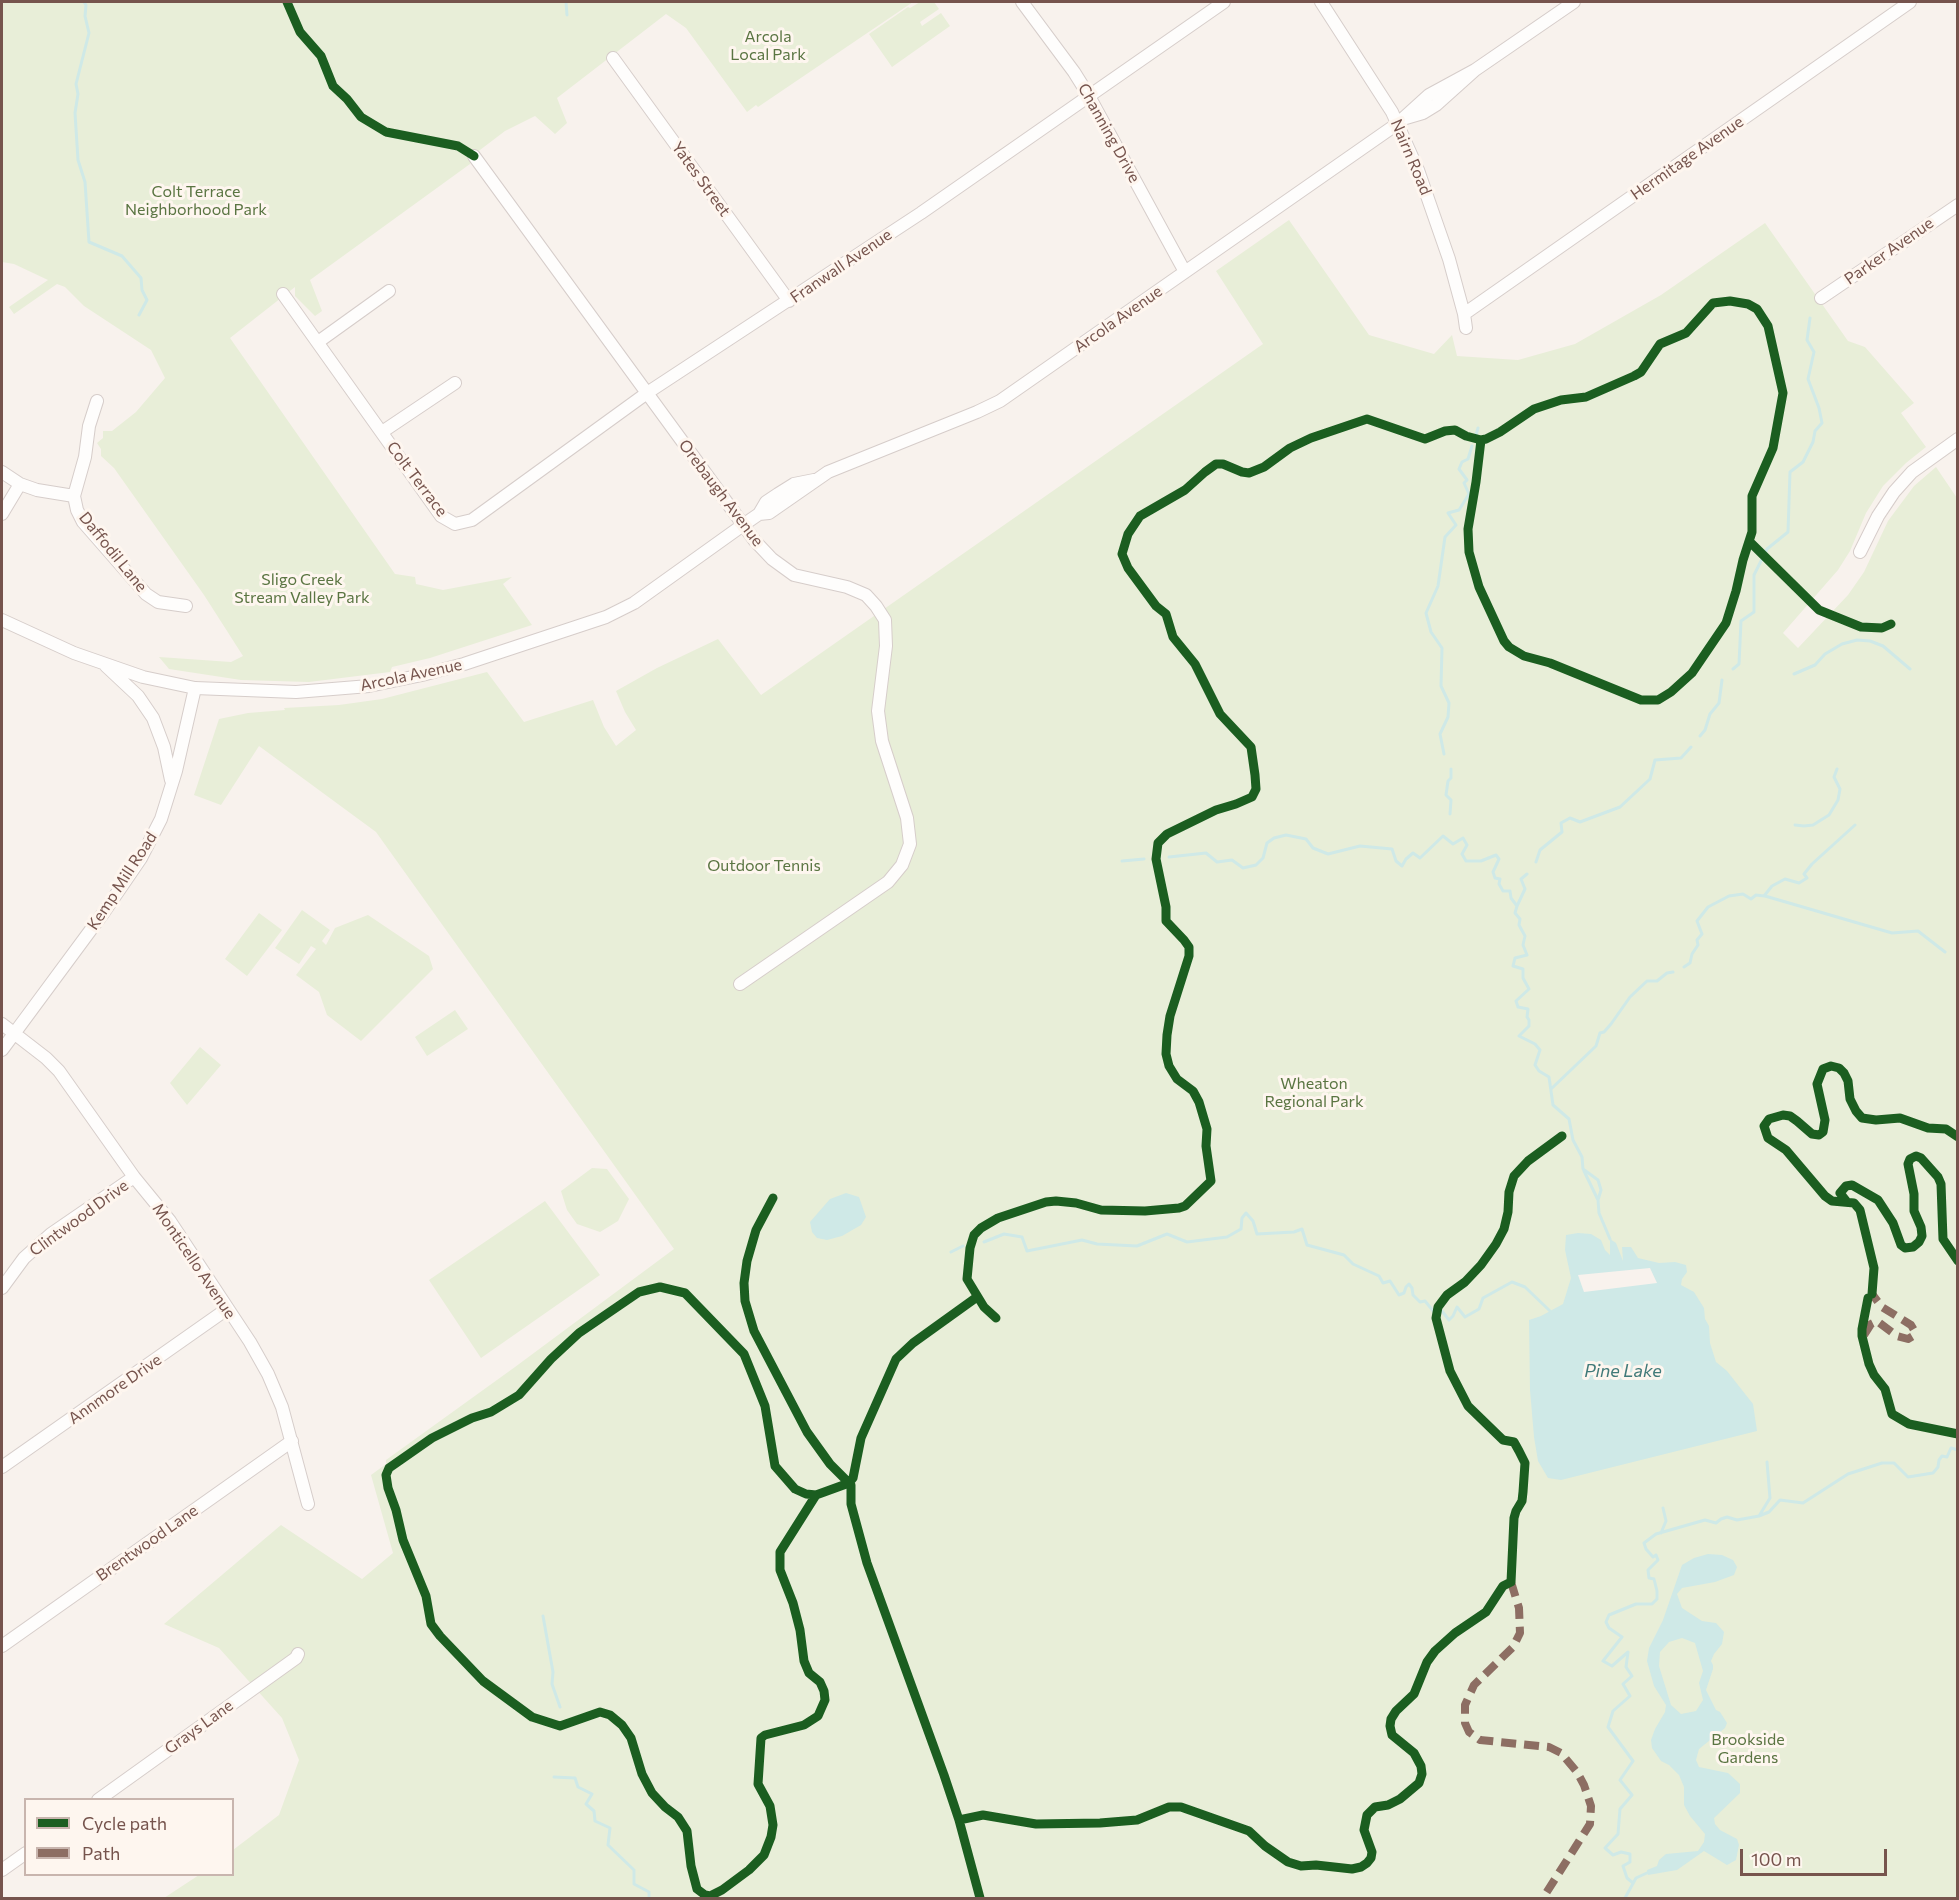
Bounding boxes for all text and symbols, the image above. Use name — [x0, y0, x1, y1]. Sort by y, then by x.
park label: Arcola Local Park — [730, 27, 806, 65]
street label: Channing Drive — [1074, 80, 1144, 186]
street label: Hermitage Avenue — [1627, 112, 1747, 204]
street label: Nairn Road — [1386, 116, 1436, 198]
street label: Yates Street — [667, 138, 735, 220]
park label: Colt Terrace Neighborhood Park — [125, 182, 267, 220]
street label: Parker Avenue — [1841, 213, 1937, 289]
street label: Franwall Avenue — [787, 225, 895, 307]
street label: Arcola Avenue — [1070, 281, 1166, 357]
street label: Orebaugh Avenue — [675, 436, 767, 550]
street label: Colt Terrace — [383, 438, 451, 520]
street label: Daffodil Lane — [75, 508, 151, 596]
park label: Sligo Creek Stream Valley Park — [234, 570, 370, 608]
street label: Arcola Avenue — [358, 655, 464, 695]
street label: Kemp Mill Road — [83, 828, 161, 934]
park label: Outdoor Tennis — [707, 856, 821, 876]
park label: Wheaton Regional Park — [1264, 1074, 1364, 1112]
street label: Clintwood Drive — [26, 1176, 132, 1260]
street label: Monticello Avenue — [148, 1200, 240, 1322]
street label: Annmore Drive — [65, 1350, 165, 1428]
water label: Pine Lake — [1584, 1360, 1662, 1382]
street label: Brentwood Lane — [92, 1501, 202, 1585]
street label: Grays Lane — [161, 1696, 237, 1758]
park label: Brookside Gardens — [1711, 1730, 1785, 1768]
legend — [24, 1798, 234, 1876]
text: Cycle path — [82, 1812, 167, 1834]
scale bar — [1743, 1837, 1890, 1875]
text: Path — [82, 1842, 120, 1864]
text: 100 m — [1751, 1848, 1801, 1870]

